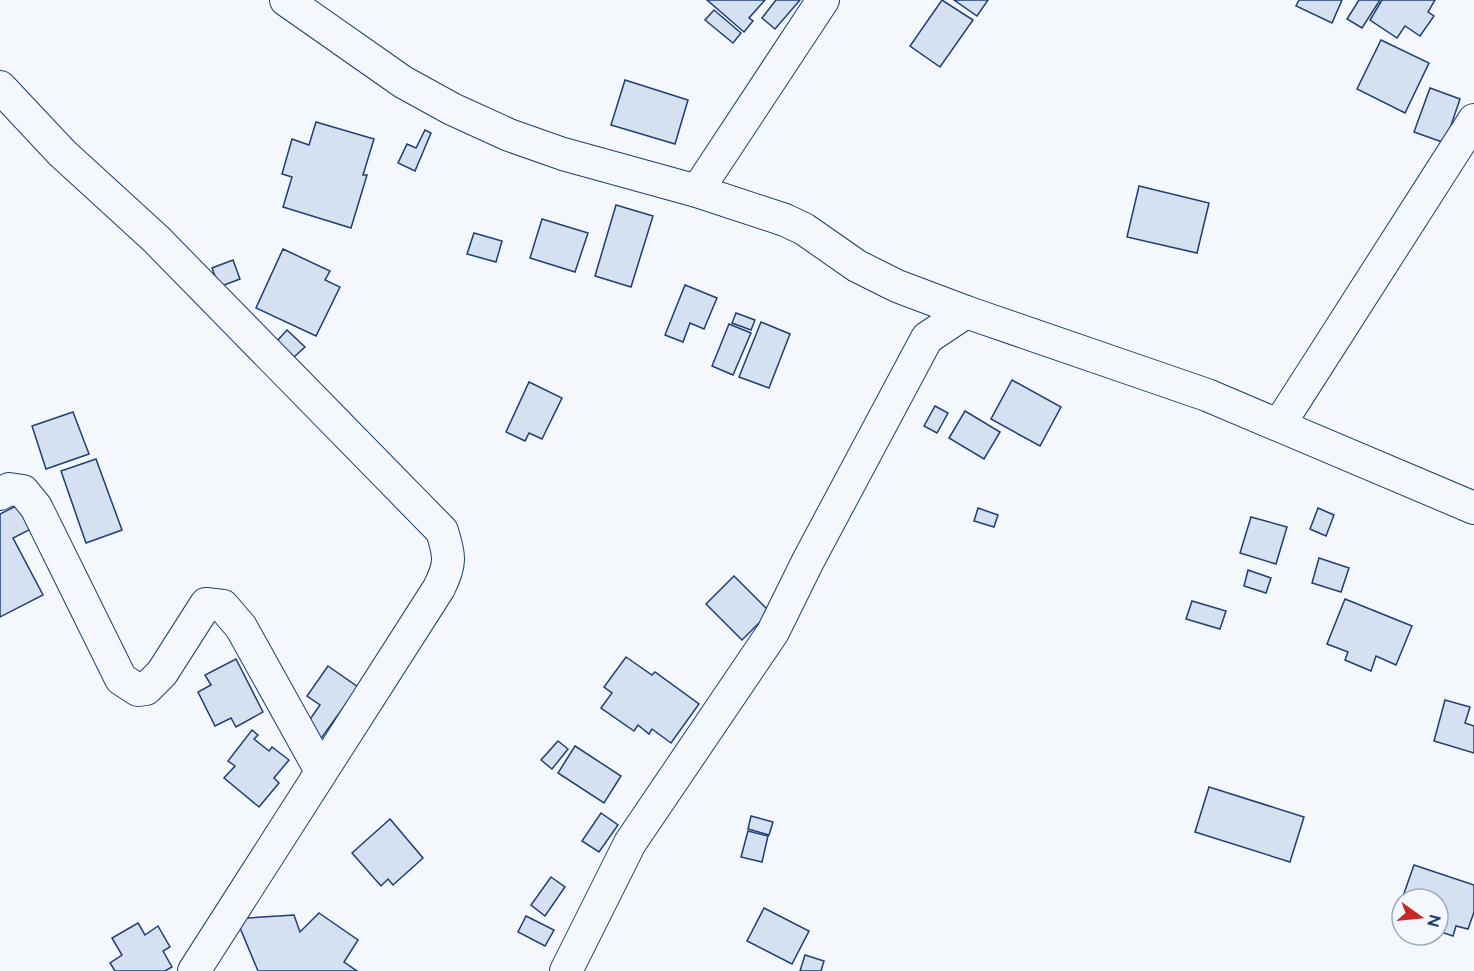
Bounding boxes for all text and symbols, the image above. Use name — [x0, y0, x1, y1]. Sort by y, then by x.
north arrow — [1390, 887, 1450, 947]
text: N — [1423, 912, 1445, 929]

